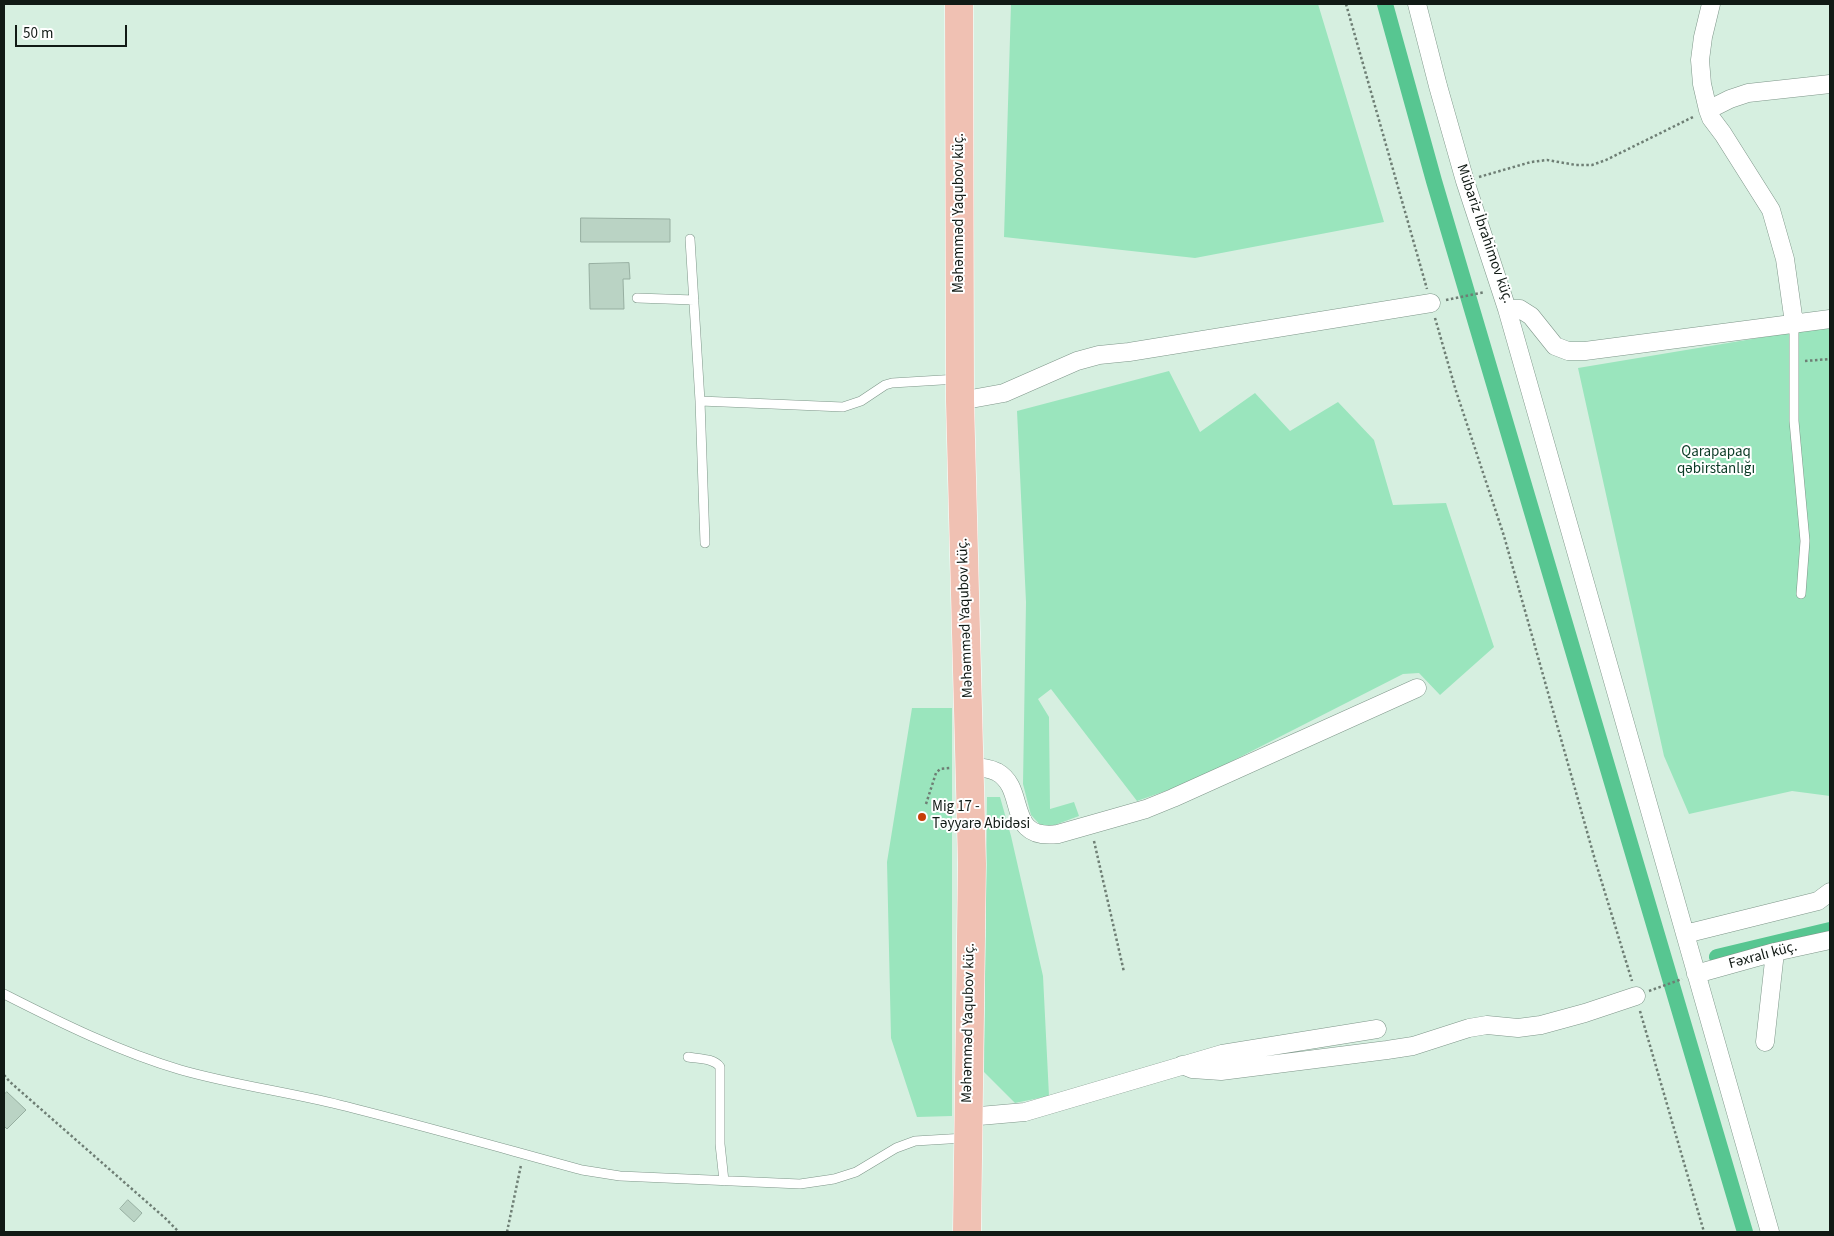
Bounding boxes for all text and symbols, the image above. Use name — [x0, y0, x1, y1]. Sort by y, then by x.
scale bar — [18, 15, 130, 47]
text: 50 m — [23, 23, 53, 44]
street label: Məhəmməd Yaqubov küç. — [951, 133, 969, 293]
street label: Mübariz İbrahimov küç. — [1452, 162, 1516, 306]
park label: Qarapapaq qəbirstanlığı — [1677, 444, 1755, 479]
street label: Məhəmməd Yaqubov küç. — [954, 538, 978, 698]
place label: Mig 17 - Təyyarə Abidəsi — [932, 799, 1030, 834]
marker: Mig 17 - Təyyarə Abidəsi — [916, 811, 928, 823]
street label: Fəxralı küç. — [1727, 938, 1799, 974]
street label: Məhəmməd Yaqubov küç. — [959, 943, 979, 1103]

